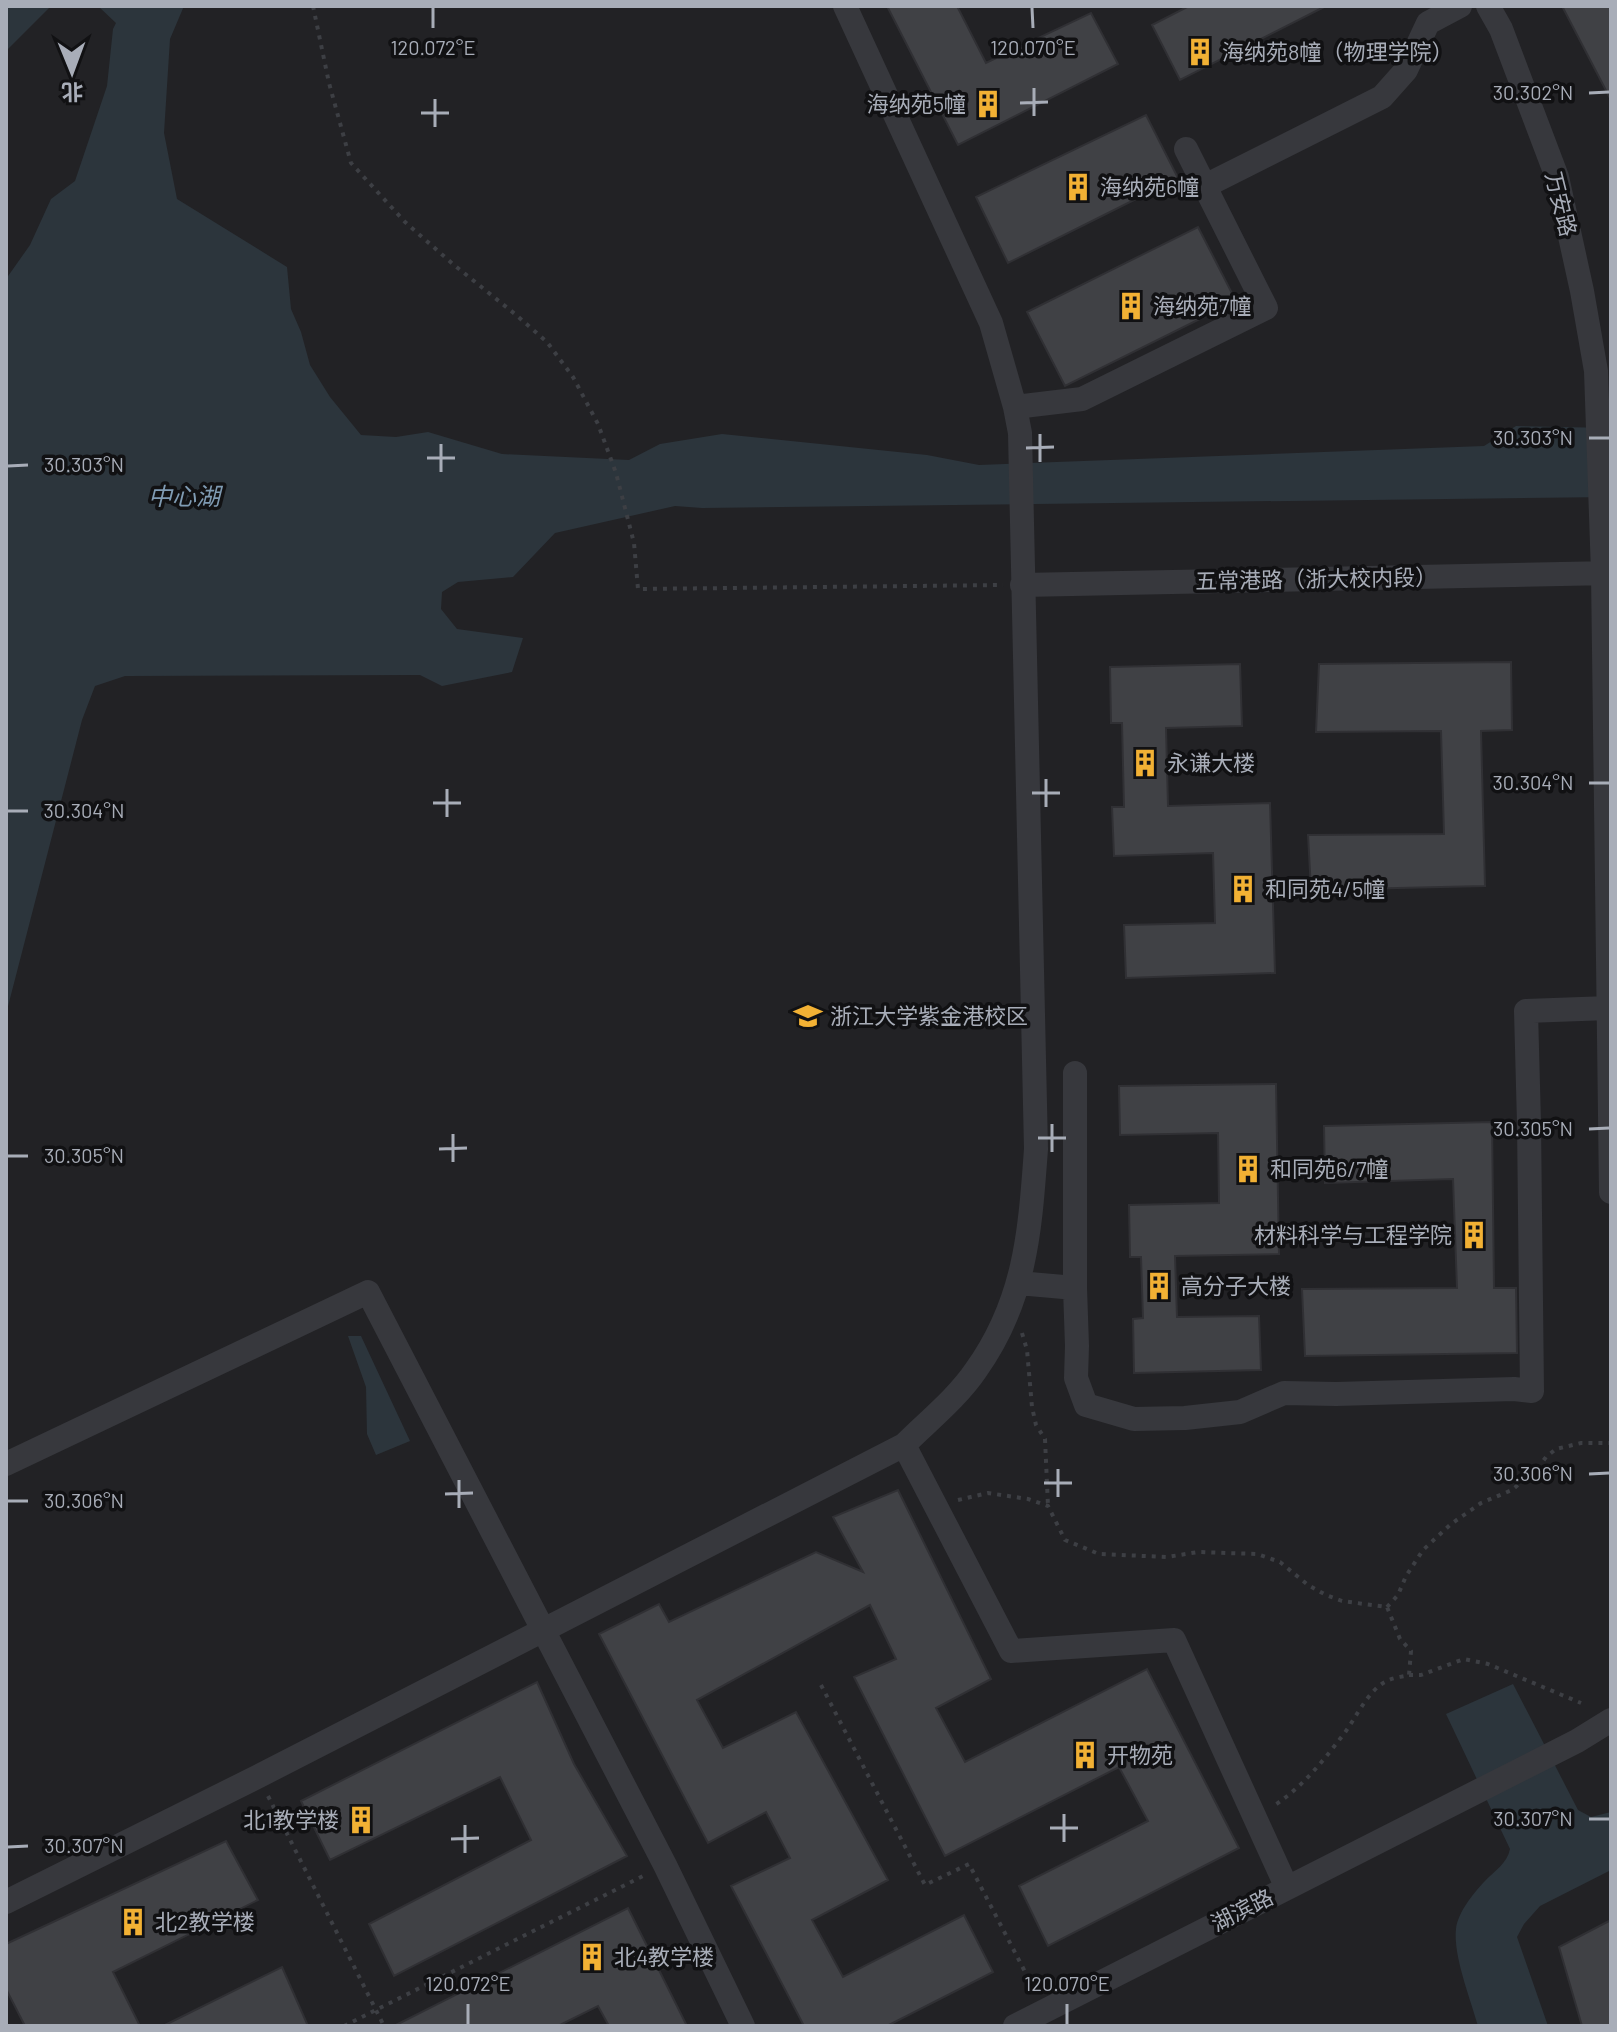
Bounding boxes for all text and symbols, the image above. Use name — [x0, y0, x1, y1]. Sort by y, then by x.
north arrow — [32, 32, 112, 112]
text: 120.072°E — [390, 35, 476, 59]
text: 120.070°E — [990, 35, 1076, 59]
building icon: 海纳苑8幢（物理学院） — [1185, 37, 1215, 67]
place label: 海纳苑8幢（物理学院） — [1222, 38, 1453, 64]
text: 北 — [61, 80, 84, 106]
text: 30.302°N — [1493, 80, 1573, 104]
building icon: 海纳苑5幢 — [973, 89, 1003, 119]
place label: 海纳苑5幢 — [867, 90, 966, 116]
street label: 万安路 — [1541, 169, 1583, 239]
building icon: 海纳苑6幢 — [1063, 172, 1093, 202]
place label: 海纳苑6幢 — [1100, 173, 1199, 199]
building icon: 海纳苑7幢 — [1116, 291, 1146, 321]
place label: 海纳苑7幢 — [1153, 292, 1251, 318]
text: 30.303°N — [1493, 425, 1573, 449]
text: 30.303°N — [44, 452, 124, 476]
water label: 中心湖 — [148, 481, 224, 510]
street label: 五常港路（浙大校内段） — [1195, 563, 1437, 593]
building icon: 永谦大楼 — [1130, 748, 1160, 778]
place label: 永谦大楼 — [1167, 749, 1255, 775]
text: 30.304°N — [1493, 770, 1573, 794]
text: 30.304°N — [44, 798, 124, 822]
building icon: 和同苑4/5幢 — [1228, 874, 1258, 904]
place label: 和同苑4/5幢 — [1265, 875, 1385, 901]
school or university icon: 浙江大学紫金港校区 — [793, 1001, 823, 1031]
place label: 浙江大学紫金港校区 — [830, 1002, 1028, 1028]
text: 30.305°N — [1493, 1116, 1573, 1140]
text: 30.305°N — [44, 1143, 124, 1167]
building icon: 和同苑6/7幢 — [1233, 1154, 1263, 1184]
place label: 和同苑6/7幢 — [1270, 1155, 1389, 1181]
building icon: 材料科学与工程学院 — [1459, 1220, 1489, 1250]
place label: 材料科学与工程学院 — [1254, 1221, 1452, 1247]
building icon: 高分子大楼 — [1144, 1271, 1174, 1301]
place label: 高分子大楼 — [1181, 1272, 1291, 1298]
text: 30.306°N — [1493, 1461, 1573, 1485]
text: 30.306°N — [44, 1488, 124, 1512]
building icon: 开物苑 — [1070, 1740, 1100, 1770]
place label: 开物苑 — [1107, 1741, 1173, 1767]
building icon: 北1教学楼 — [346, 1805, 376, 1835]
place label: 北1教学楼 — [243, 1806, 339, 1832]
text: 30.307°N — [1493, 1806, 1573, 1830]
text: 30.307°N — [44, 1833, 124, 1857]
street label: 湖滨路 — [1206, 1883, 1277, 1936]
building icon: 北2教学楼 — [118, 1907, 148, 1937]
place label: 北2教学楼 — [155, 1908, 255, 1934]
building icon: 北4教学楼 — [577, 1942, 607, 1972]
place label: 北4教学楼 — [614, 1943, 714, 1969]
text: 120.072°E — [425, 1971, 511, 1995]
text: 120.070°E — [1024, 1971, 1110, 1995]

